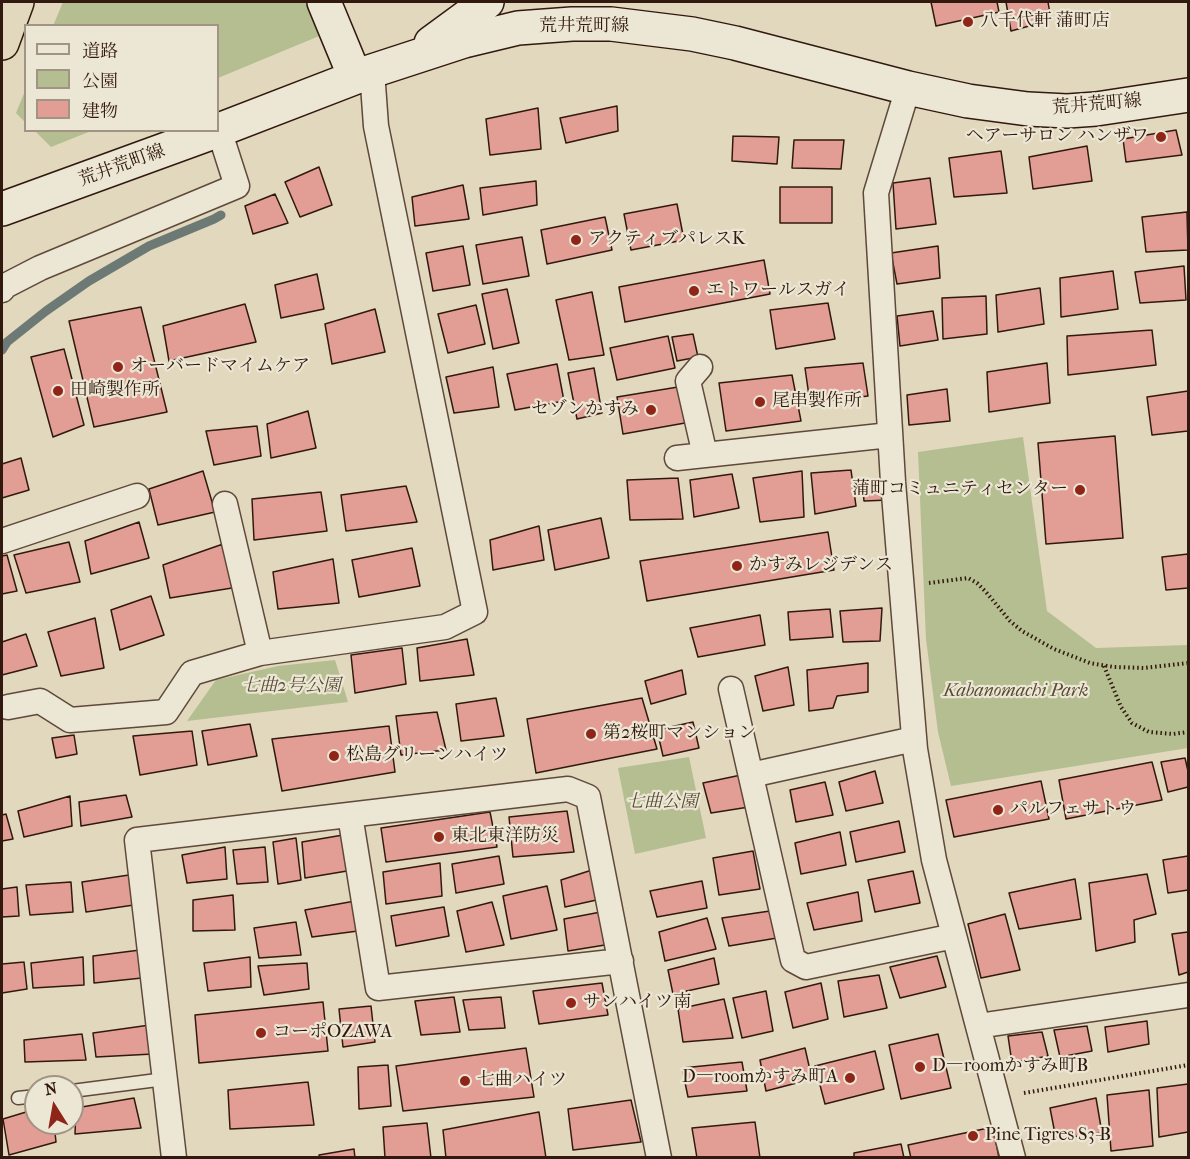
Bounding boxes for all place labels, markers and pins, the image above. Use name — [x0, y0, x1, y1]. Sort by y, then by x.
place label: 八千代軒 蒲町店 — [980, 11, 1110, 33]
marker: 八千代軒 蒲町店 — [961, 15, 975, 29]
place label: ヘアーサロン ハンザワ — [966, 126, 1149, 148]
marker: ヘアーサロン ハンザワ — [1154, 130, 1168, 144]
place label: アクティブパレスK — [588, 229, 745, 251]
marker: アクティブパレスK — [569, 233, 583, 247]
place label: エトワールスガイ — [706, 280, 850, 302]
marker: エトワールスガイ — [687, 284, 701, 298]
place label: オーバードマイムケア — [130, 356, 310, 378]
marker: オーバードマイムケア — [111, 360, 125, 374]
place label: 田崎製作所 — [70, 380, 160, 402]
marker: 田崎製作所 — [51, 384, 65, 398]
place label: 尾串製作所 — [772, 391, 862, 413]
marker: 尾串製作所 — [753, 395, 767, 409]
place label: セゾンかすみ — [531, 399, 639, 421]
marker: セゾンかすみ — [644, 403, 658, 417]
place label: 蒲町コミュニティセンター — [852, 479, 1068, 501]
marker: 蒲町コミュニティセンター — [1073, 483, 1087, 497]
place label: かすみレジデンス — [749, 555, 893, 577]
marker: かすみレジデンス — [730, 559, 744, 573]
place label: 第2桜町マンション — [603, 723, 756, 745]
marker: 第2桜町マンション — [584, 727, 598, 741]
place label: 松島グリーンハイツ — [346, 745, 508, 767]
marker: 松島グリーンハイツ — [327, 749, 341, 763]
place label: パルフェサトウ — [1010, 799, 1136, 821]
marker: パルフェサトウ — [991, 803, 1005, 817]
place label: 東北東洋防災 — [451, 826, 559, 848]
marker: 東北東洋防災 — [432, 830, 446, 844]
place label: サンハイツ南 — [583, 992, 691, 1014]
marker: サンハイツ南 — [564, 996, 578, 1010]
place label: コーポOZAWA — [273, 1022, 392, 1044]
marker: コーポOZAWA — [254, 1026, 268, 1040]
place label: D―roomかすみ町B — [932, 1056, 1088, 1078]
marker: D―roomかすみ町B — [913, 1060, 927, 1074]
place label: D―roomかすみ町A — [682, 1067, 838, 1089]
place label: 七曲ハイツ — [477, 1070, 567, 1092]
marker: D―roomかすみ町A — [843, 1071, 857, 1085]
marker: 七曲ハイツ — [458, 1074, 472, 1088]
place label: Pine Tigres S3-B — [985, 1125, 1111, 1147]
marker: Pine Tigres S3-B — [966, 1129, 980, 1143]

